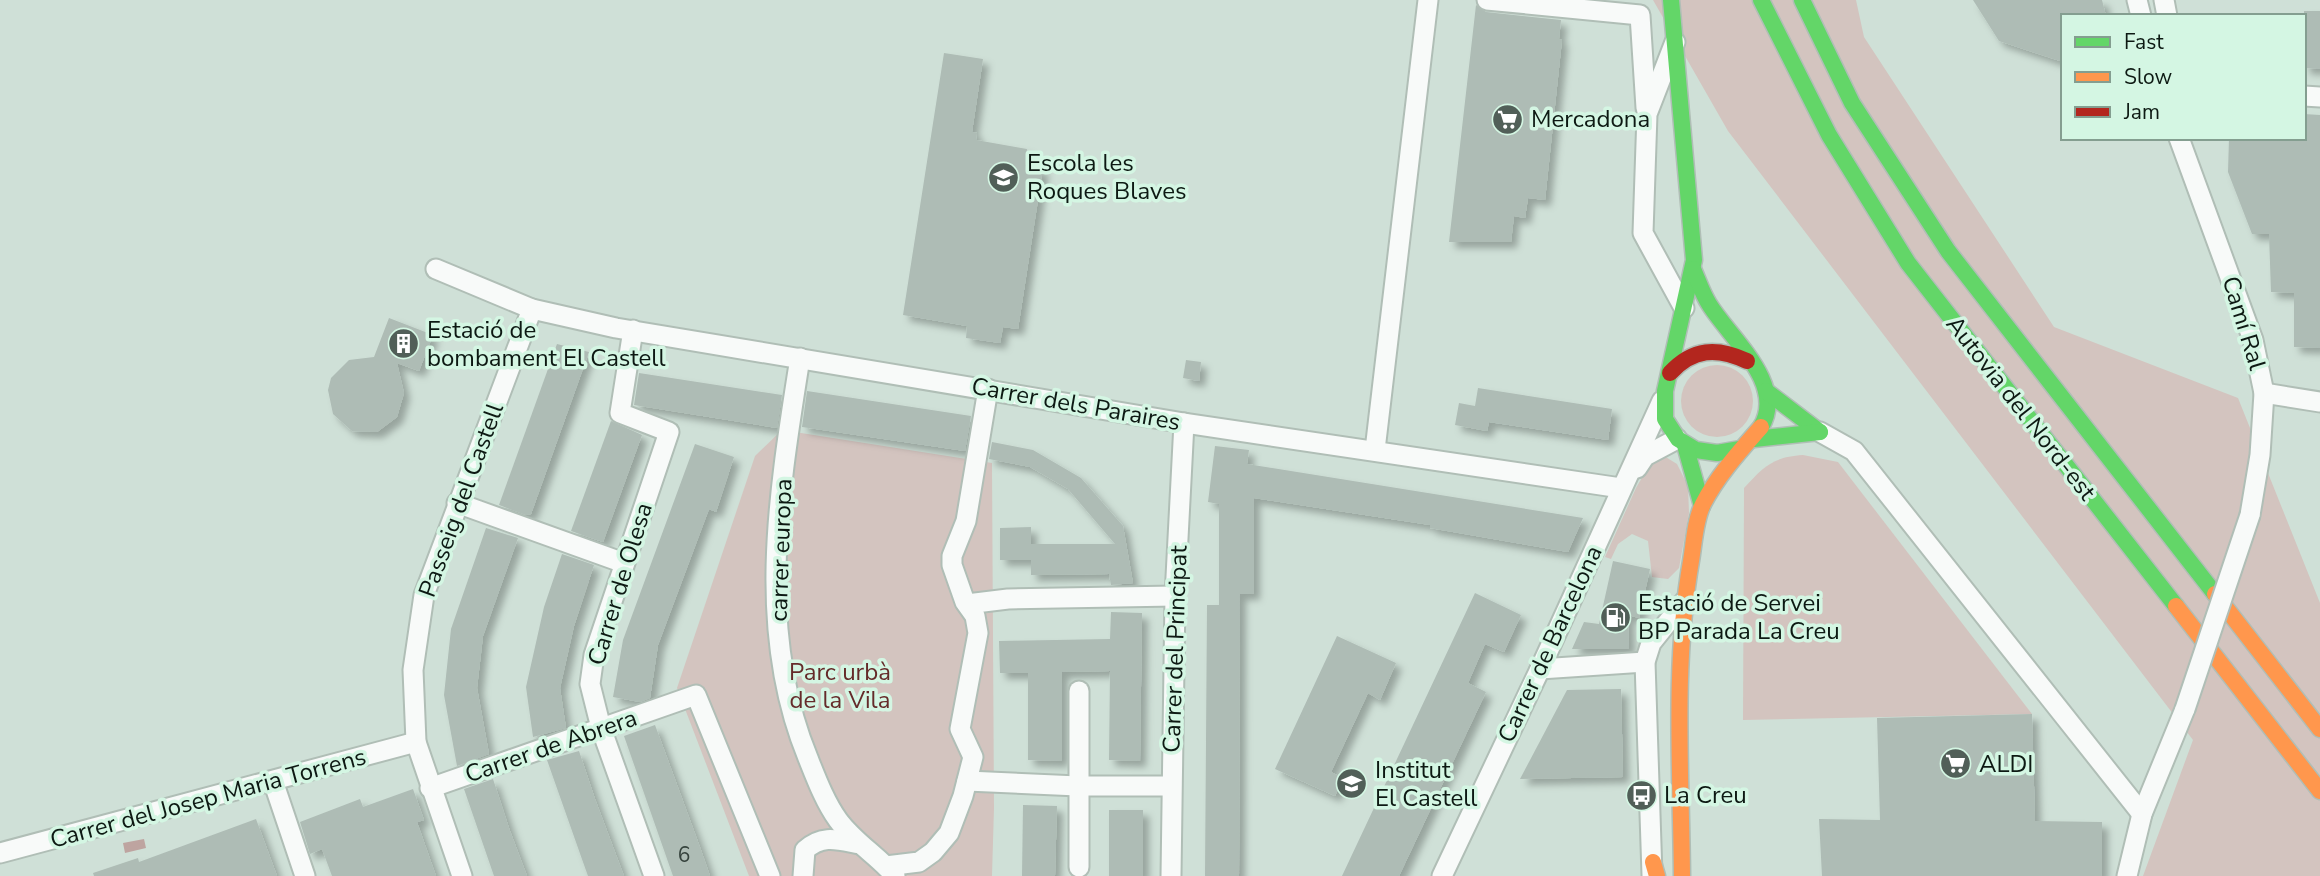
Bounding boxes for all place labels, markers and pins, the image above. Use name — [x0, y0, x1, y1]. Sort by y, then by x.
supermarket icon: Mercadona — [1491, 102, 1525, 136]
place label: Mercadona — [1531, 103, 1650, 135]
place label: Escola les Roques Blaves — [1027, 147, 1187, 207]
school or university icon: Escola les Roques Blaves — [987, 160, 1021, 194]
place label: Estació de bombament El Castell — [427, 314, 666, 374]
building icon: Estació de bombament El Castell — [387, 327, 421, 361]
place label: Estació de Servei BP Parada La Creu — [1638, 587, 1840, 647]
fuel station icon: Estació de Servei BP Parada La Creu — [1598, 600, 1632, 634]
supermarket icon: ALDI — [1939, 747, 1973, 781]
place label: ALDI — [1979, 748, 2033, 780]
place label: Institut El Castell — [1375, 754, 1477, 814]
school or university icon: Institut El Castell — [1335, 767, 1369, 801]
bus stop icon: La Creu — [1624, 778, 1658, 812]
place label: La Creu — [1664, 779, 1747, 811]

